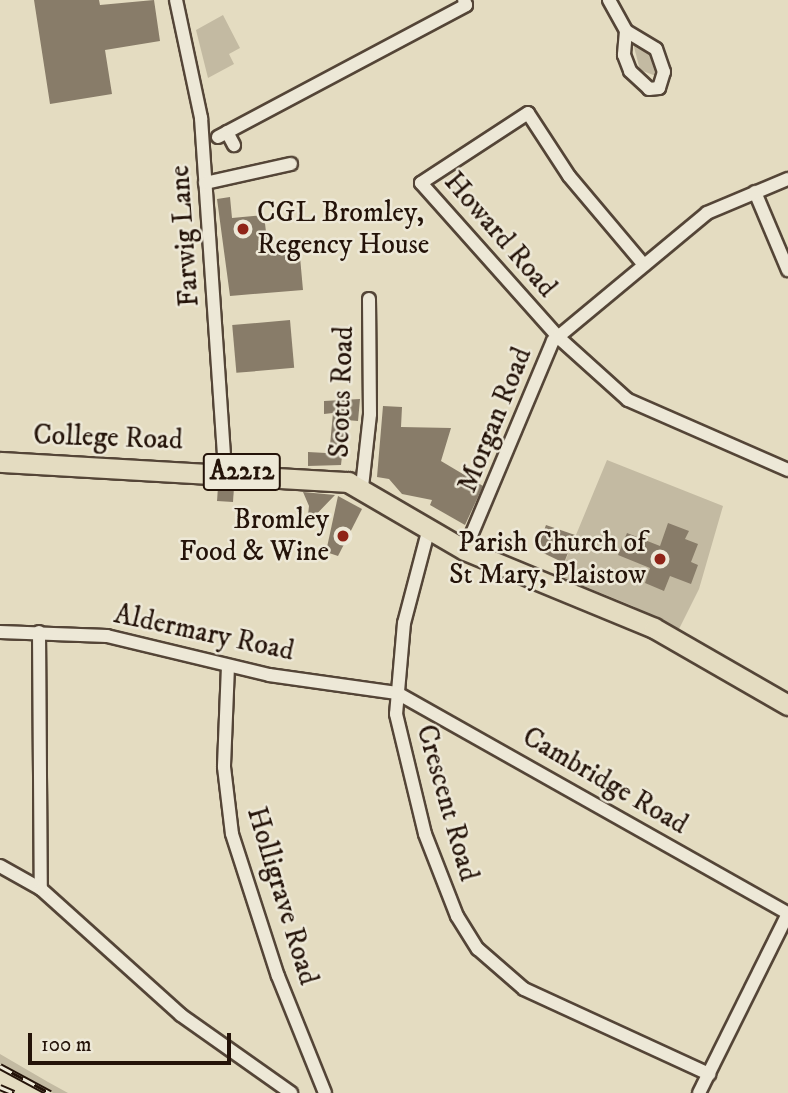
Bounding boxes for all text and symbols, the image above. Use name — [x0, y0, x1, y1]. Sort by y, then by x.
street label: Farwig Lane — [163, 164, 207, 308]
street label: Howard Road — [437, 166, 563, 304]
place label: CGL Bromley, Regency House — [257, 196, 429, 262]
marker: CGL Bromley, Regency House — [235, 221, 251, 237]
street label: Scotts Road — [323, 326, 361, 458]
street label: Morgan Road — [451, 343, 539, 497]
street label: College Road — [33, 419, 183, 457]
road number: A2212 — [202, 450, 282, 494]
place label: Bromley Food & Wine — [179, 503, 329, 569]
place label: Parish Church of St Mary, Plaistow — [449, 526, 646, 592]
marker: Bromley Food & Wine — [335, 528, 351, 544]
marker: Parish Church of St Mary, Plaistow — [652, 551, 668, 567]
street label: Aldermary Road — [111, 598, 297, 668]
street label: Cambridge Road — [516, 720, 694, 842]
street label: Crescent Road — [409, 721, 485, 885]
street label: Holligrave Road — [239, 803, 325, 989]
scale bar — [32, 1020, 234, 1064]
text: 100 m — [41, 1032, 92, 1058]

